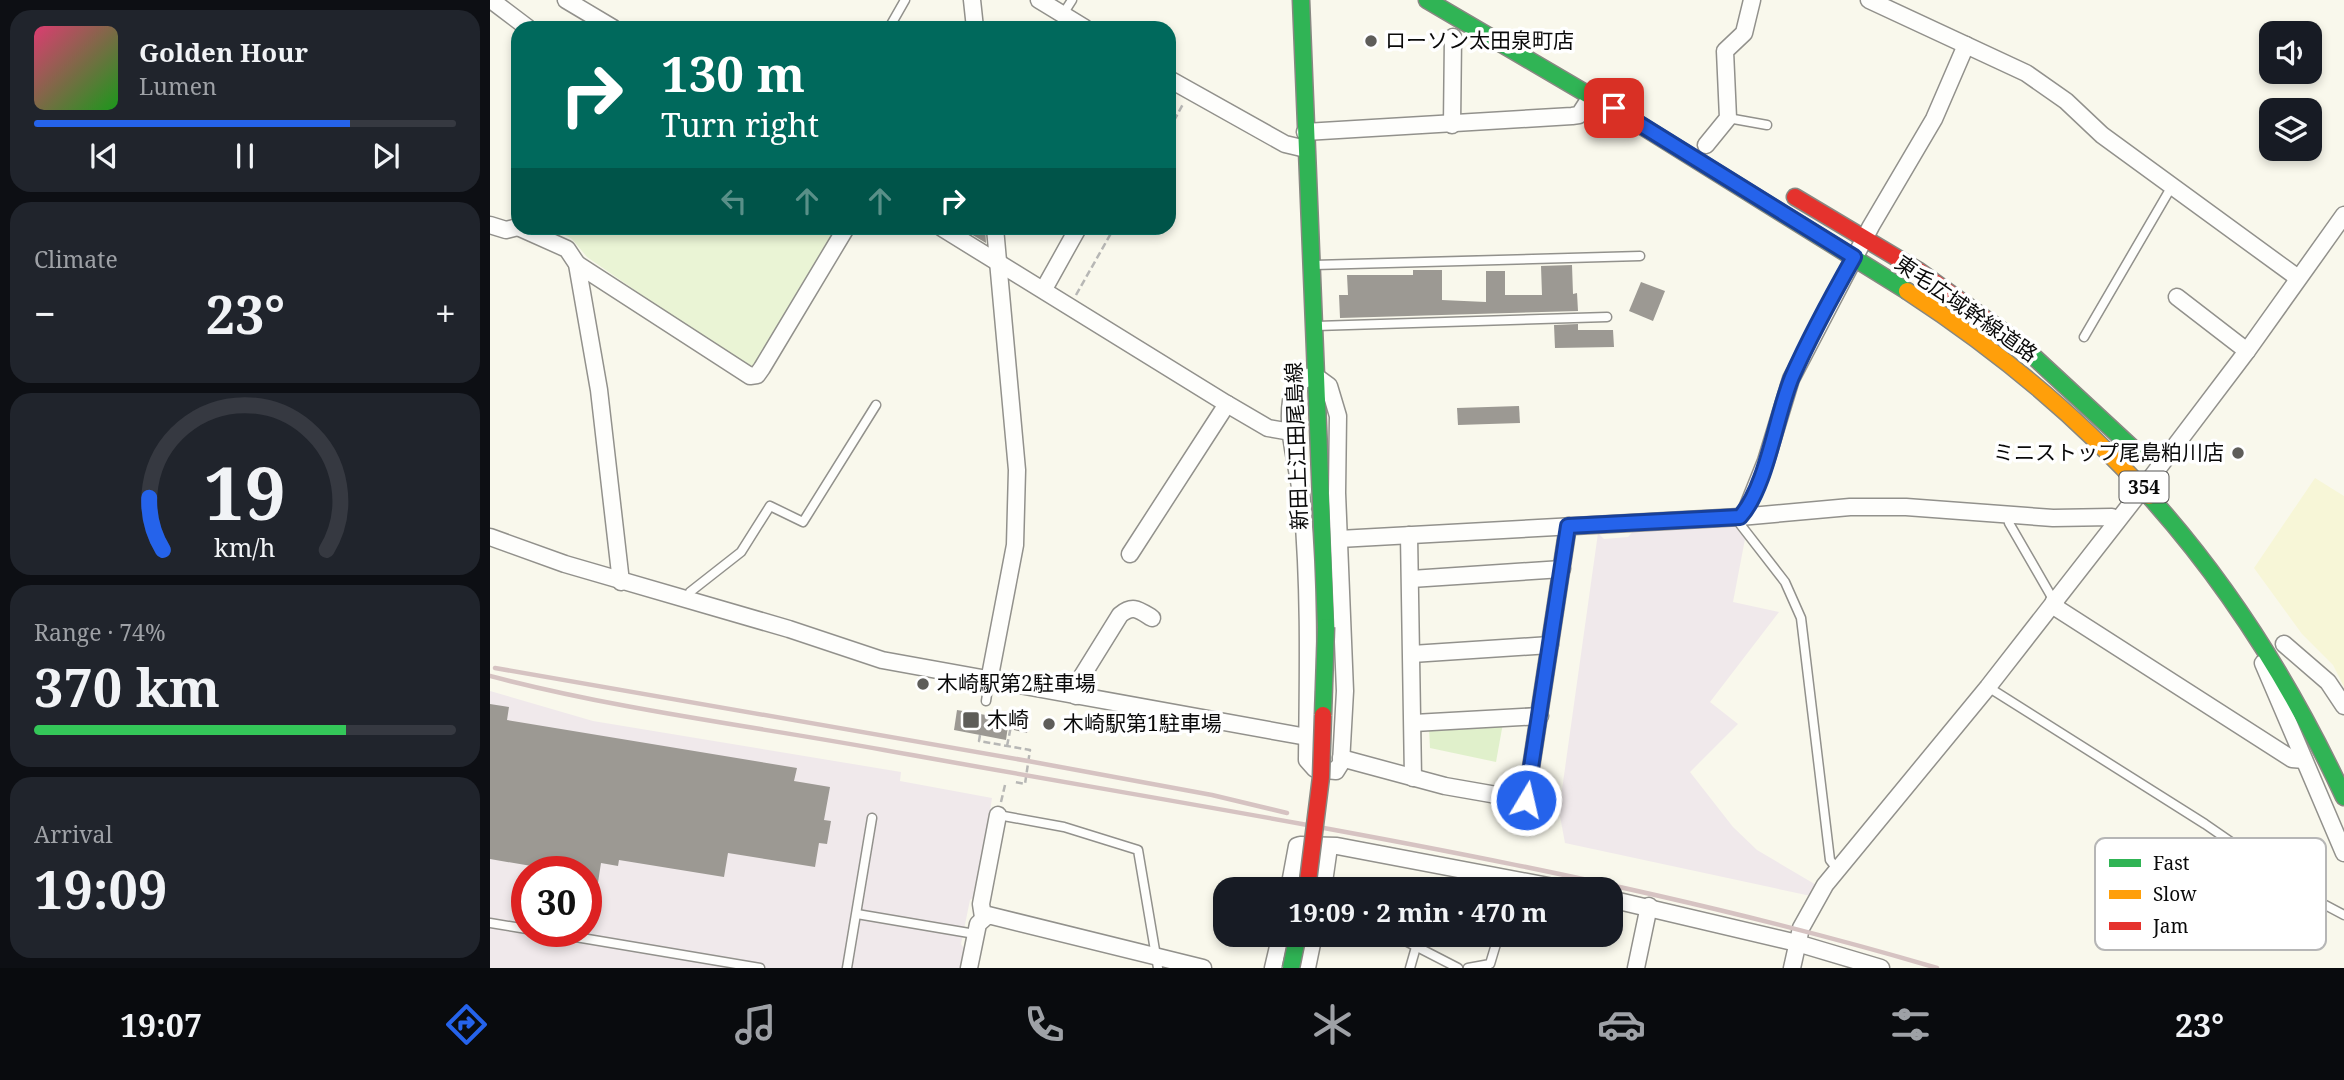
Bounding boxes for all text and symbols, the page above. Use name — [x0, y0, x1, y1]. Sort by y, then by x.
map controls — [2259, 21, 2322, 161]
button: sound — [2259, 21, 2322, 84]
place label: ローソン太田泉町店 — [1385, 26, 1574, 54]
marker: ローソン太田泉町店 — [1363, 33, 1379, 49]
text: Golden Hour — [139, 34, 308, 70]
text: 130 m — [661, 40, 805, 106]
icon: right — [546, 49, 637, 140]
text: Lumen — [139, 70, 217, 102]
pin — [1584, 78, 1644, 138]
icon: arrive — [1595, 89, 1633, 127]
button: layers — [2259, 98, 2322, 161]
text: Turn right — [661, 103, 819, 146]
icon: previous — [85, 137, 123, 175]
icon: pause — [226, 137, 264, 175]
icon: next — [367, 137, 405, 175]
icon: left — [715, 182, 753, 220]
icon: ahead — [788, 182, 826, 220]
icon: ahead — [861, 182, 899, 220]
icon: right — [934, 182, 972, 220]
text: Climate — [34, 243, 118, 275]
street label: 東毛広域幹線道路 — [1890, 249, 2043, 368]
text: 23° — [206, 278, 285, 349]
text: − — [34, 287, 56, 339]
text: + — [435, 287, 456, 339]
street label: 新田上江田尾島線 — [1279, 362, 1313, 530]
place label: ミニストップ尾島粕川店 — [1993, 438, 2224, 466]
text: 19 — [204, 442, 286, 541]
marker: ミニストップ尾島粕川店 — [2230, 445, 2246, 461]
road number: 354 — [2120, 472, 2168, 502]
text: km/h — [214, 530, 276, 564]
text: Range · 74% — [34, 616, 166, 648]
text: 370 km — [34, 651, 220, 722]
place label: 木崎駅第2駐車場 — [937, 669, 1096, 697]
marker: 木崎駅第2駐車場 — [915, 676, 931, 692]
place label: 木崎 — [987, 705, 1029, 733]
place label: 木崎駅第1駐車場 — [1063, 709, 1222, 737]
marker: 木崎 — [961, 710, 981, 730]
marker: 木崎駅第1駐車場 — [1041, 716, 1057, 732]
position arrow — [1489, 763, 1563, 837]
text: Arrival — [34, 818, 113, 850]
legend — [2095, 838, 2326, 950]
text: Fast — [2153, 850, 2190, 876]
text: 19:09 — [34, 853, 167, 924]
speed limit sign: 30 — [511, 856, 602, 947]
text: Slow — [2153, 881, 2197, 907]
text: 19:09 · 2 min · 470 m — [1288, 894, 1548, 930]
text: Jam — [2152, 913, 2188, 939]
icon: directions — [442, 1000, 491, 1049]
icon: music — [731, 1000, 780, 1049]
icon: phone — [1020, 1000, 1069, 1049]
icon: climate — [1308, 1000, 1357, 1049]
icon: car — [1597, 1000, 1646, 1049]
icon: filters — [1886, 1000, 1935, 1049]
text: 19:07 — [120, 1003, 202, 1046]
text: 23° — [2175, 1003, 2224, 1046]

